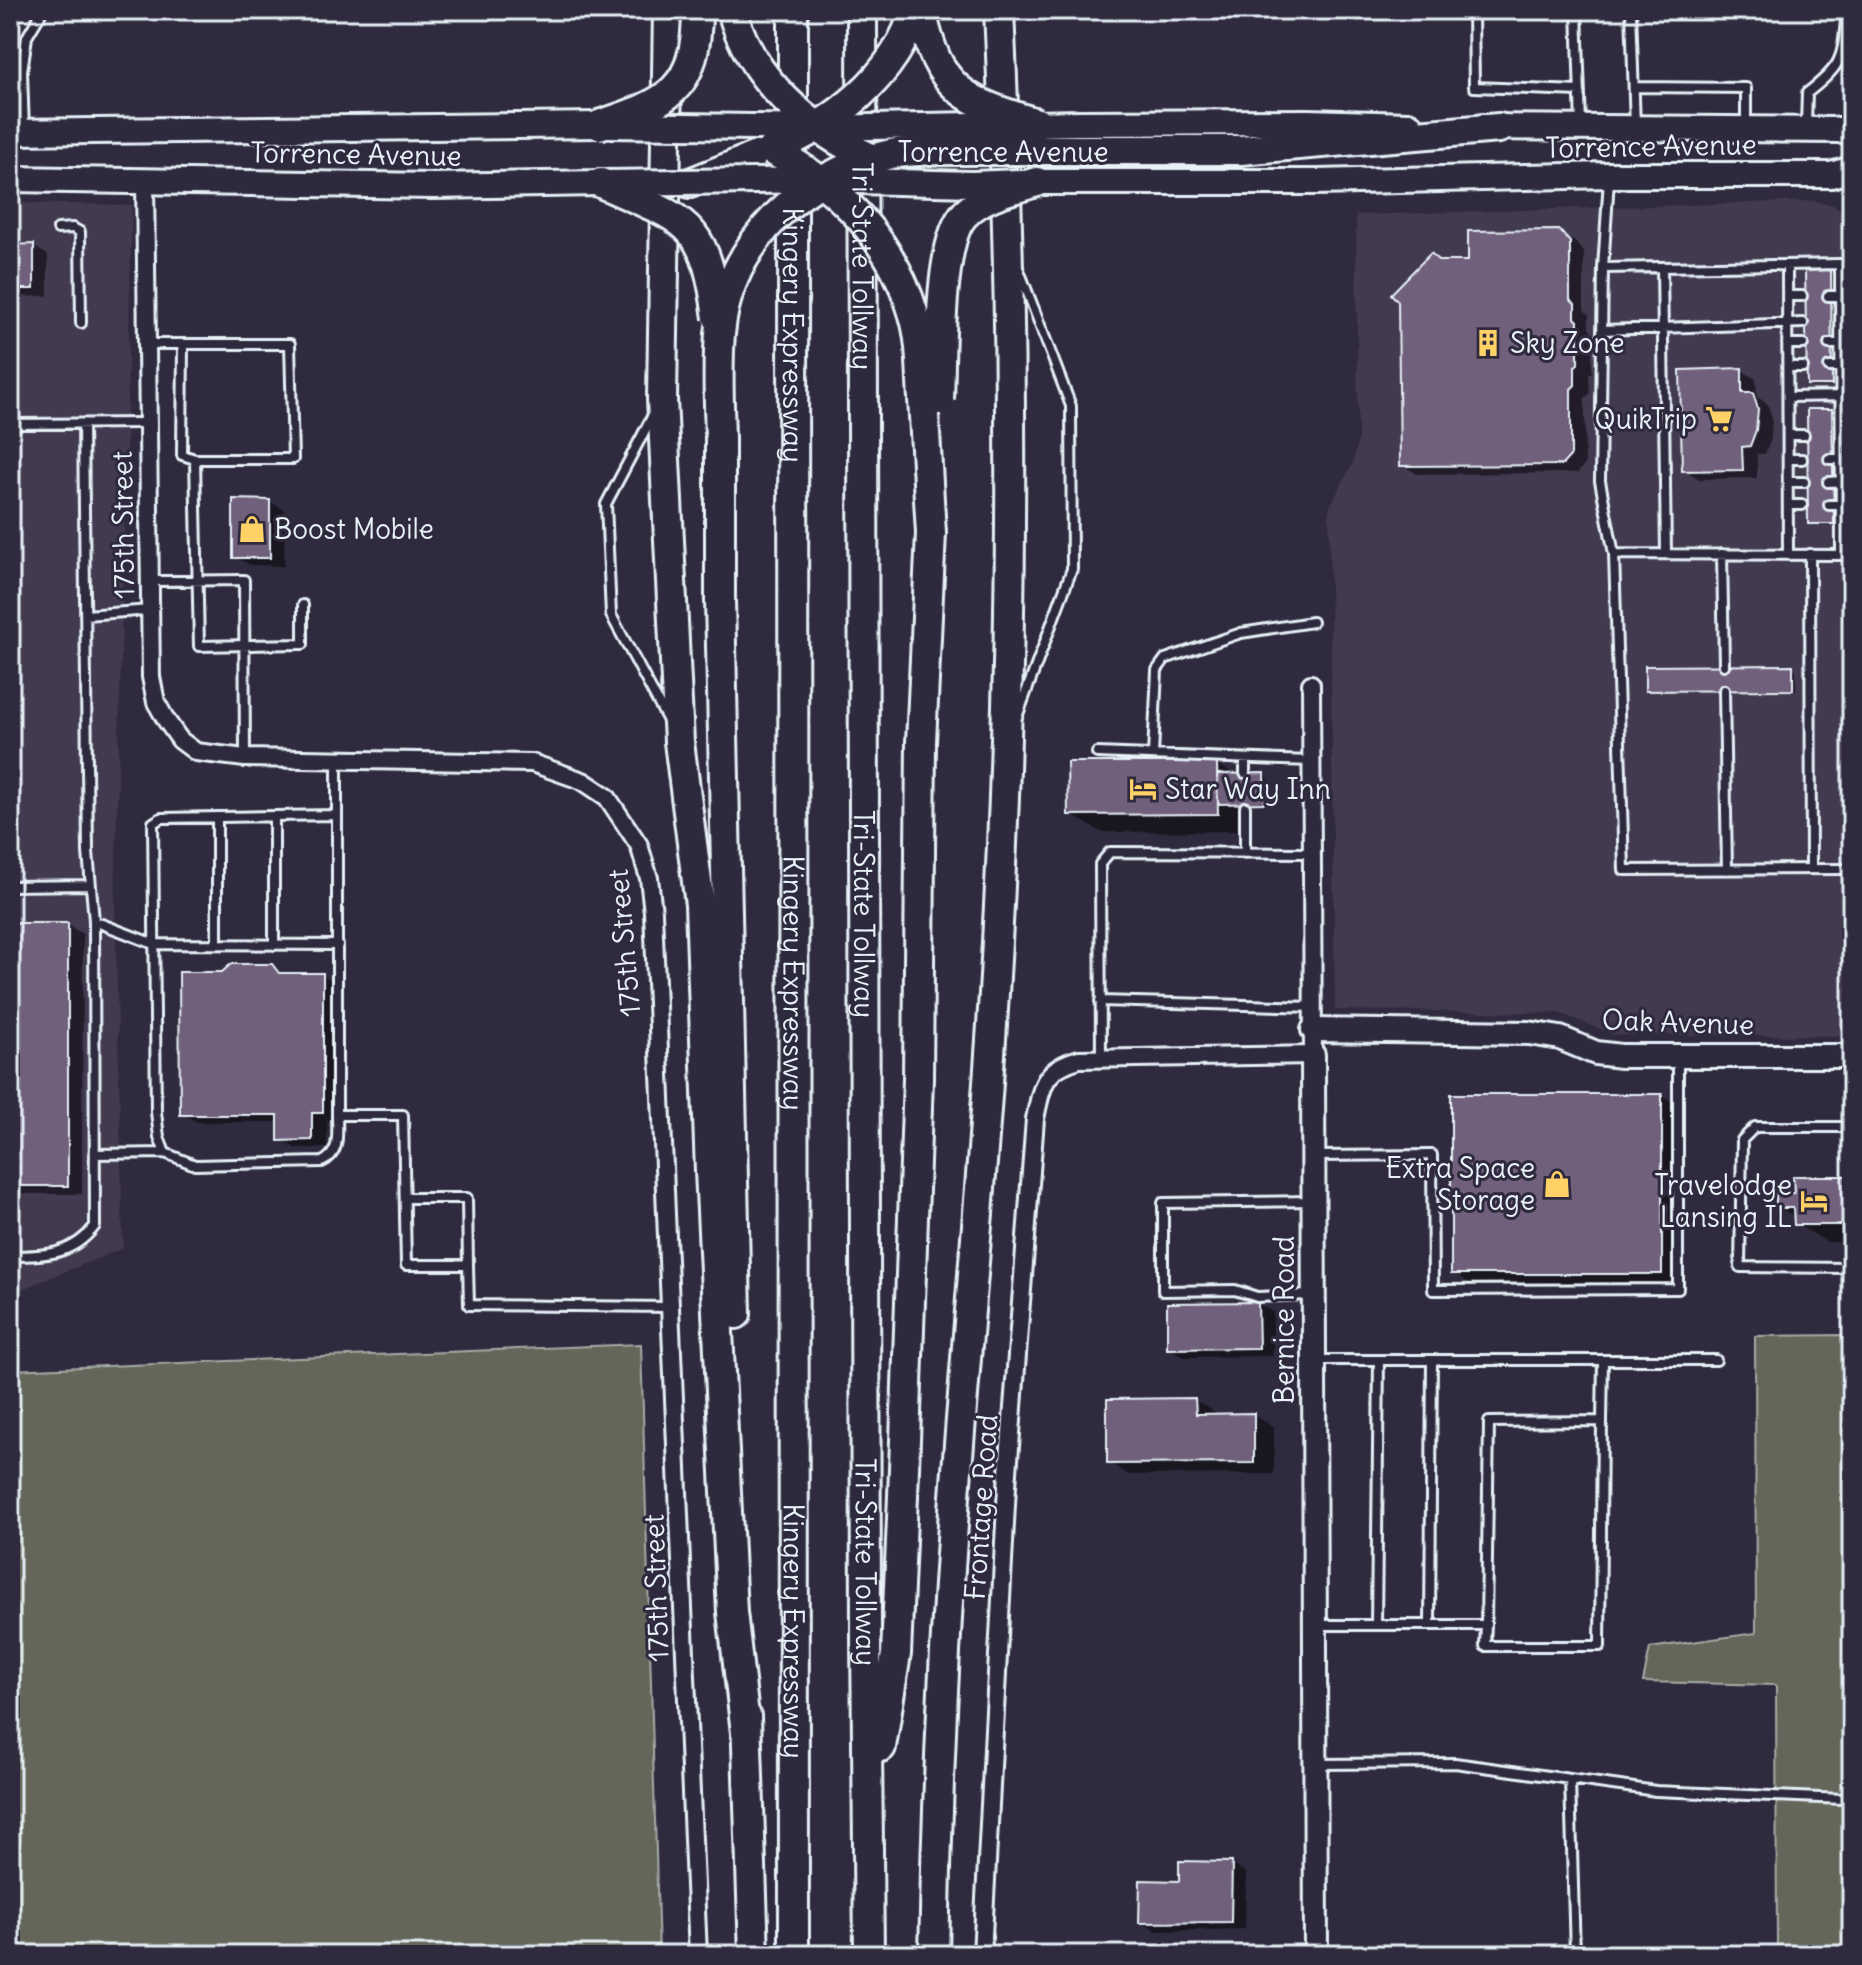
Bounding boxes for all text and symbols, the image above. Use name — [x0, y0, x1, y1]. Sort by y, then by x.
street label: Torrence Avenue — [1545, 126, 1757, 166]
street label: Torrence Avenue — [250, 134, 462, 174]
street label: Torrence Avenue — [897, 134, 1109, 170]
street label: Tri-State Tollway — [844, 162, 881, 370]
street label: Kingery Expressway — [775, 207, 811, 463]
place label: Sky Zone — [1510, 325, 1625, 361]
building icon: Sky Zone — [1473, 328, 1503, 358]
place label: QuikTrip — [1595, 401, 1697, 437]
supermarket icon: QuikTrip — [1704, 404, 1734, 434]
street label: 175th Street — [104, 451, 142, 599]
place label: Boost Mobile — [274, 511, 434, 547]
shop icon: Boost Mobile — [237, 514, 267, 544]
place label: Star Way Inn — [1165, 771, 1331, 807]
hotel icon: Star Way Inn — [1128, 774, 1158, 804]
street label: Tri-State Tollway — [846, 810, 882, 1018]
street label: Kingery Expressway — [775, 855, 812, 1111]
street label: 175th Street — [600, 868, 648, 1018]
street label: Oak Avenue — [1601, 1001, 1755, 1043]
place label: Extra Space Storage — [1386, 1150, 1535, 1218]
place label: Travelodge Lansing IL — [1654, 1167, 1792, 1235]
shop icon: Extra Space Storage — [1542, 1169, 1572, 1199]
hotel icon: Travelodge Lansing IL — [1799, 1186, 1829, 1216]
street label: Bernice Road — [1266, 1236, 1302, 1404]
street label: Frontage Road — [957, 1413, 1005, 1601]
street label: Tri-State Tollway — [848, 1458, 884, 1666]
street label: Kingery Expressway — [776, 1503, 812, 1759]
street label: 175th Street — [635, 1513, 677, 1663]

